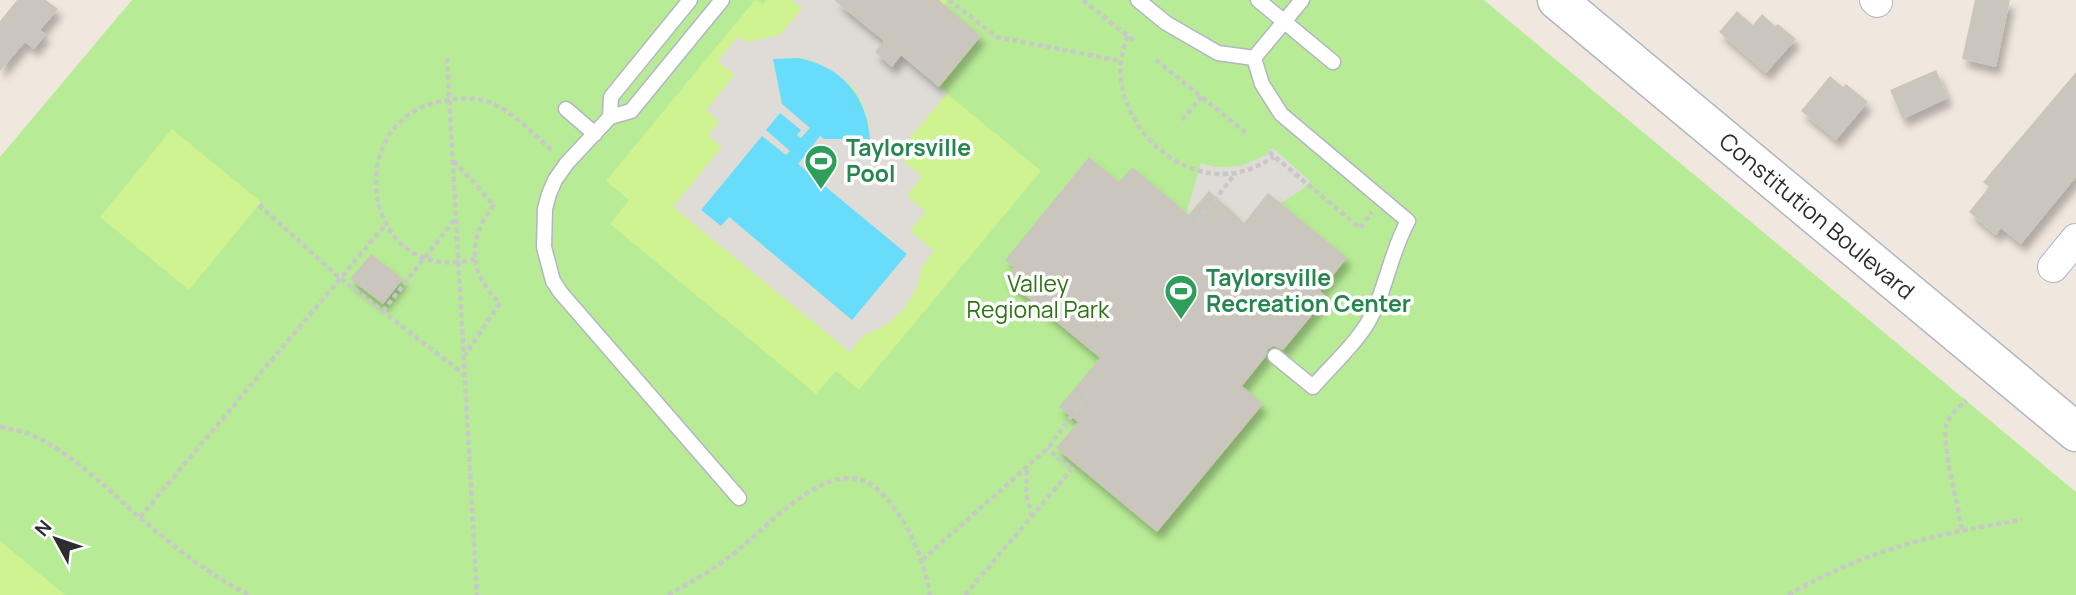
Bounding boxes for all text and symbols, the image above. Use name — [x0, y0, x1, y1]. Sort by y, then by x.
street label: Constitution Boulevard — [1713, 125, 1922, 306]
place label: Taylorsville Pool — [846, 131, 971, 189]
sports icon: Taylorsville Pool — [802, 142, 840, 191]
place label: Taylorsville Recreation Center — [1206, 261, 1411, 319]
park label: Valley Regional Park — [967, 267, 1110, 325]
sports icon: Taylorsville Recreation Center — [1162, 272, 1200, 321]
north arrow — [21, 504, 91, 574]
text: N — [29, 514, 57, 542]

